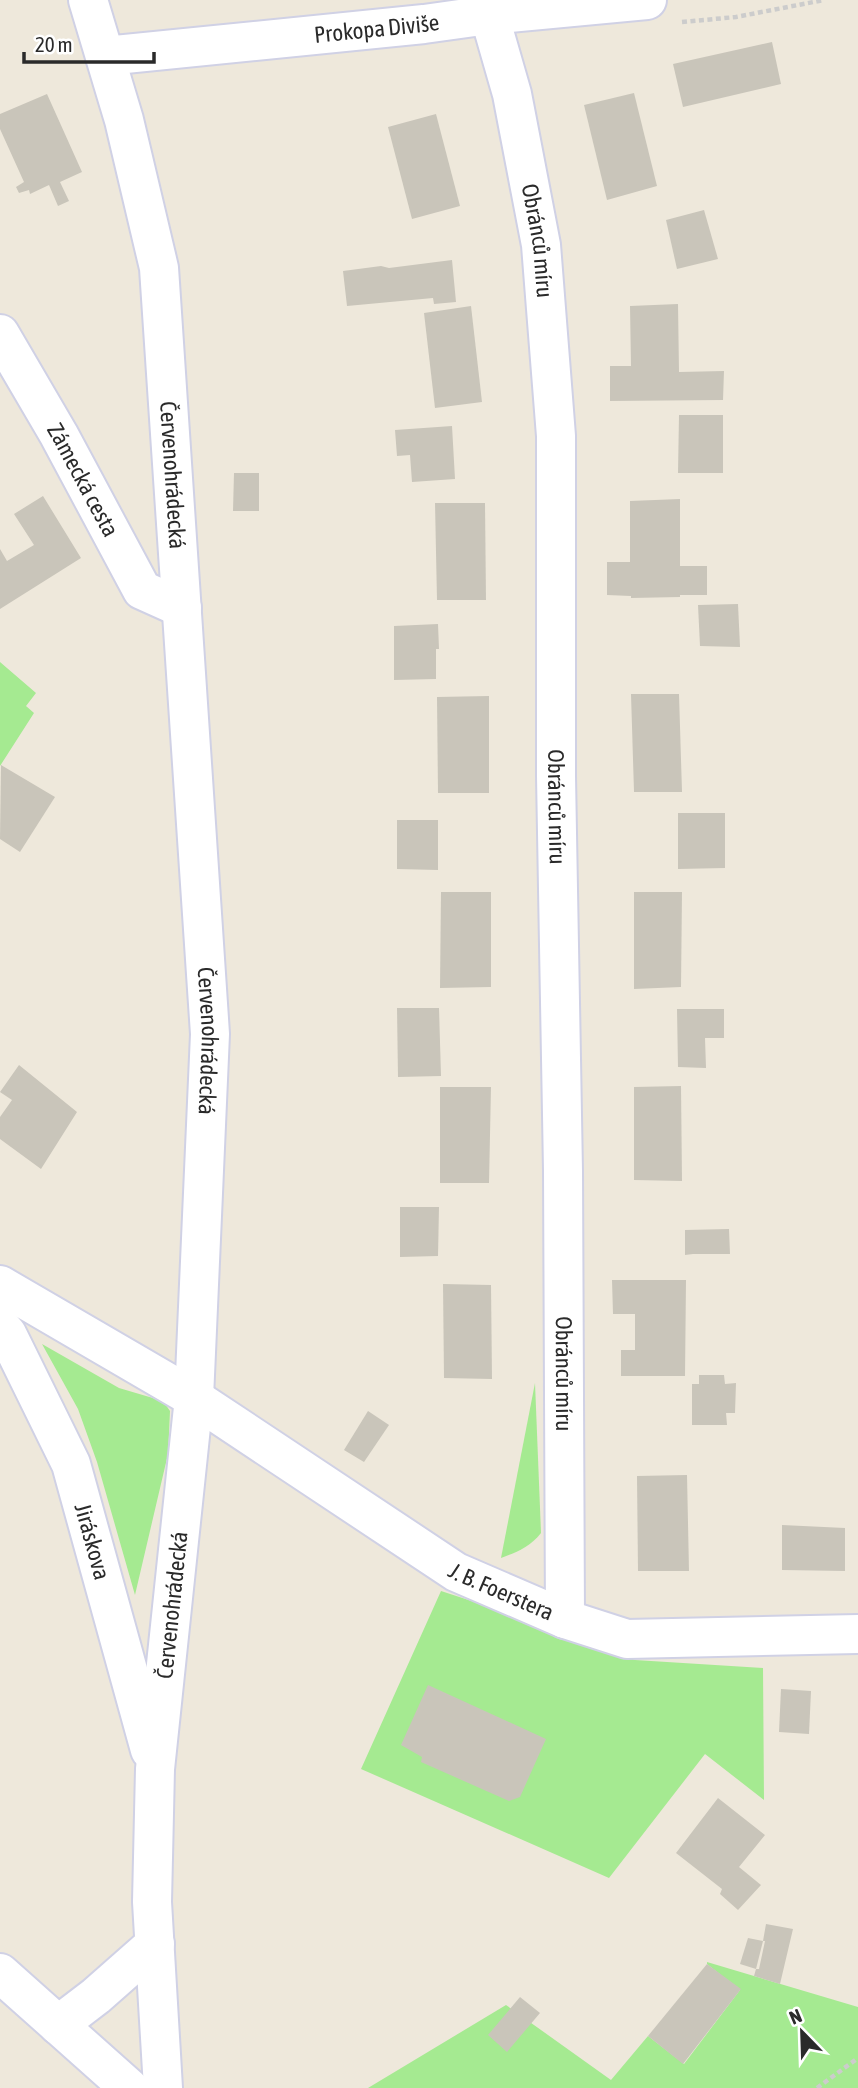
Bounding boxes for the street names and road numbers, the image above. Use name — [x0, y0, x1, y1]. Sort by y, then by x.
street label: Prokopa Diviše — [313, 9, 441, 48]
street label: Obránců míru — [517, 182, 558, 299]
street label: Červenohrádecká — [155, 400, 191, 550]
street label: Zámecká cesta — [42, 419, 124, 541]
street label: Obránců míru — [543, 749, 571, 865]
street label: Červenohrádecká — [193, 966, 223, 1115]
street label: Obránců míru — [551, 1316, 577, 1431]
street label: Jiráskova — [70, 1500, 115, 1583]
street label: Červenohrádecká — [151, 1530, 193, 1680]
street label: J. B. Foerstera — [444, 1558, 558, 1626]

